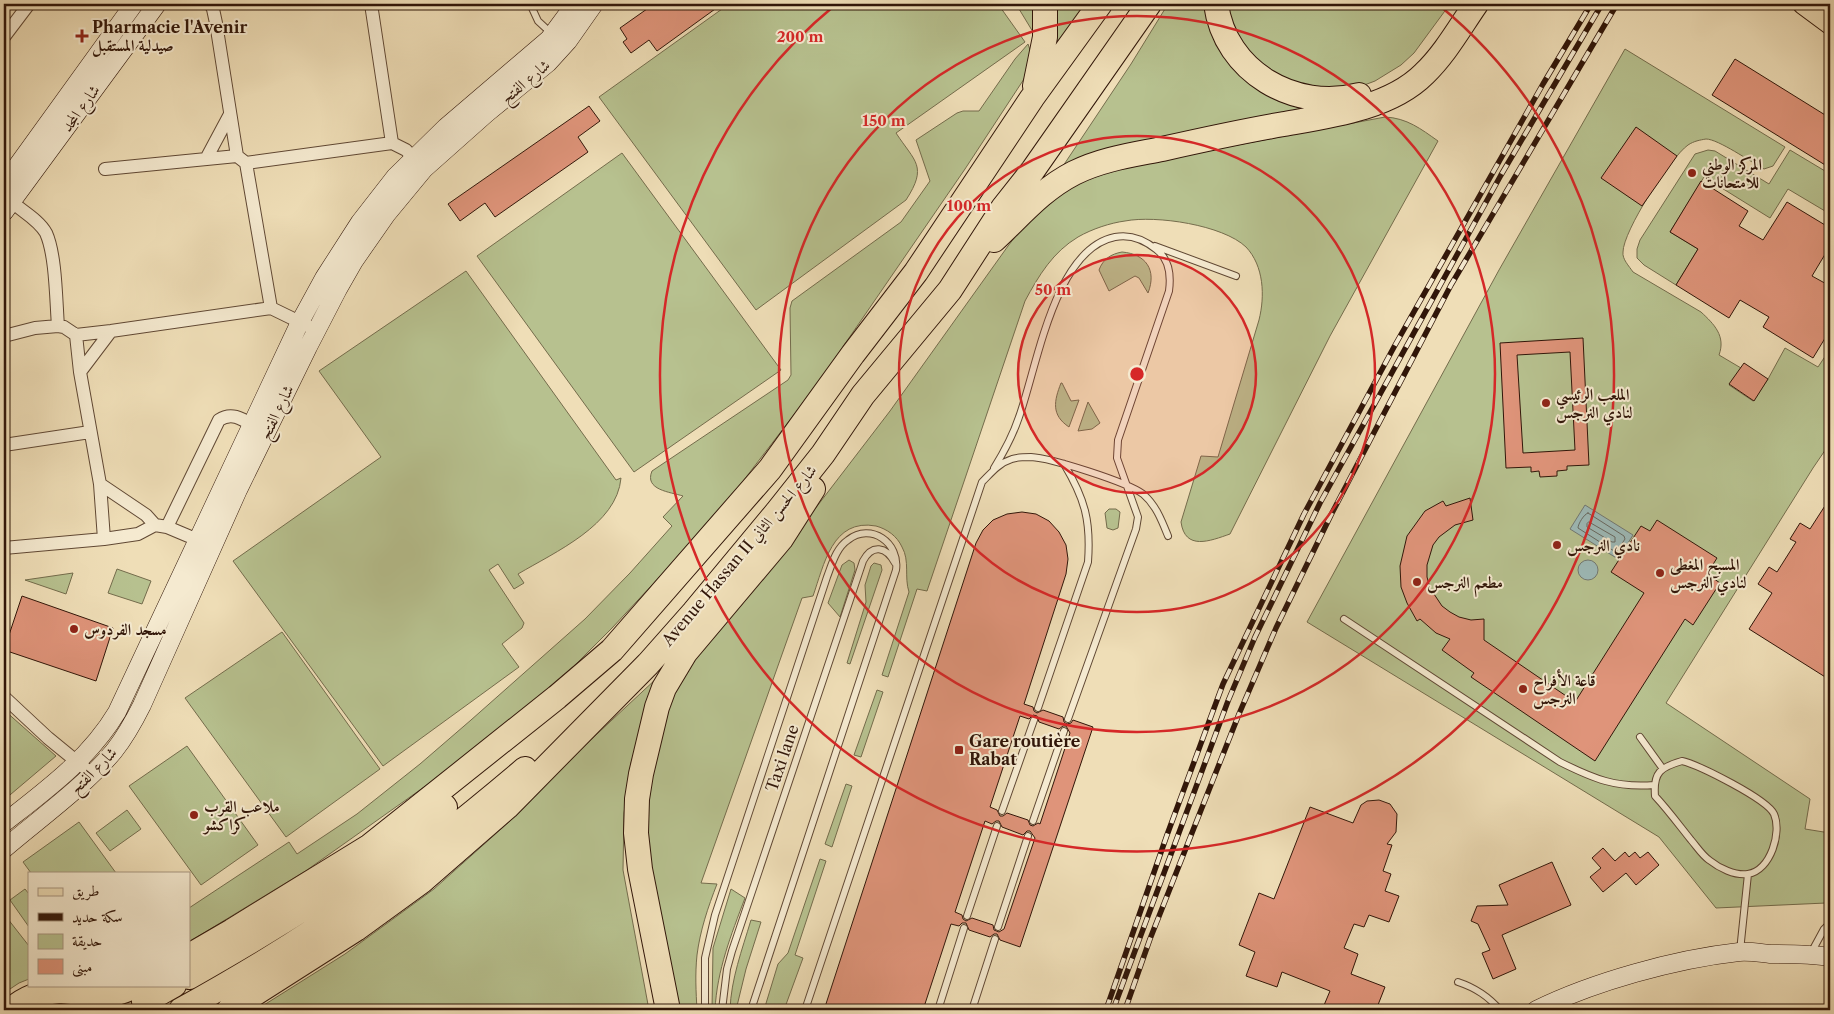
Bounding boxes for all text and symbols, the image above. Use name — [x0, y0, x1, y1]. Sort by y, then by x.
place label: Pharmacie l'Avenir صيدلية المستقبل — [92, 17, 247, 57]
text: 200 m — [777, 27, 823, 46]
marker: Pharmacie l'Avenir صيدلية المستقبل — [76, 30, 88, 42]
street label: شارع الفتح — [496, 55, 557, 111]
street label: شارع المجد — [56, 81, 107, 138]
text: 150 m — [862, 111, 906, 130]
place label: المركز الوطني للامتحانات — [1702, 154, 1762, 192]
marker: المركز الوطني للامتحانات — [1686, 167, 1698, 179]
text: 100 m — [947, 196, 991, 215]
text: 50 m — [1035, 280, 1071, 299]
centre of rings — [1128, 365, 1146, 383]
street label: شارع الفتح — [254, 381, 302, 445]
place label: الملعب الرئيسي لنادي النرجس — [1556, 384, 1633, 426]
marker: الملعب الرئيسي لنادي النرجس — [1540, 397, 1552, 409]
street label: Avenue Hassan II شارع الحسن الثاني — [657, 460, 824, 653]
place label: نادي النرجس — [1567, 535, 1640, 559]
marker: نادي النرجس — [1551, 539, 1563, 551]
place label: المسبح المغطى لنادي النرجس — [1670, 554, 1747, 596]
marker: المسبح المغطى لنادي النرجس — [1654, 567, 1666, 579]
place label: مطعم النرجس — [1427, 572, 1503, 597]
marker: مطعم النرجس — [1411, 576, 1423, 588]
place label: مسجد الفردوس — [84, 619, 167, 640]
marker: مسجد الفردوس — [68, 623, 80, 635]
place label: قاعة الأفراح النرجس — [1533, 669, 1596, 710]
marker: قاعة الأفراح النرجس — [1517, 683, 1529, 695]
street label: Taxi lane — [761, 722, 803, 794]
place label: Gare routière Rabat — [969, 731, 1081, 769]
street label: شارع الفتح — [65, 742, 124, 801]
marker: Gare routière Rabat — [953, 744, 965, 756]
place label: ملاعب القرب كراكشو — [202, 796, 280, 835]
marker: ملاعب القرب كراكشو — [188, 809, 200, 821]
legend — [28, 872, 190, 986]
text: طريق — [72, 881, 99, 901]
text: سكة حديد — [72, 907, 122, 926]
text: حديقة — [72, 931, 102, 950]
text: مبنى — [72, 957, 92, 978]

